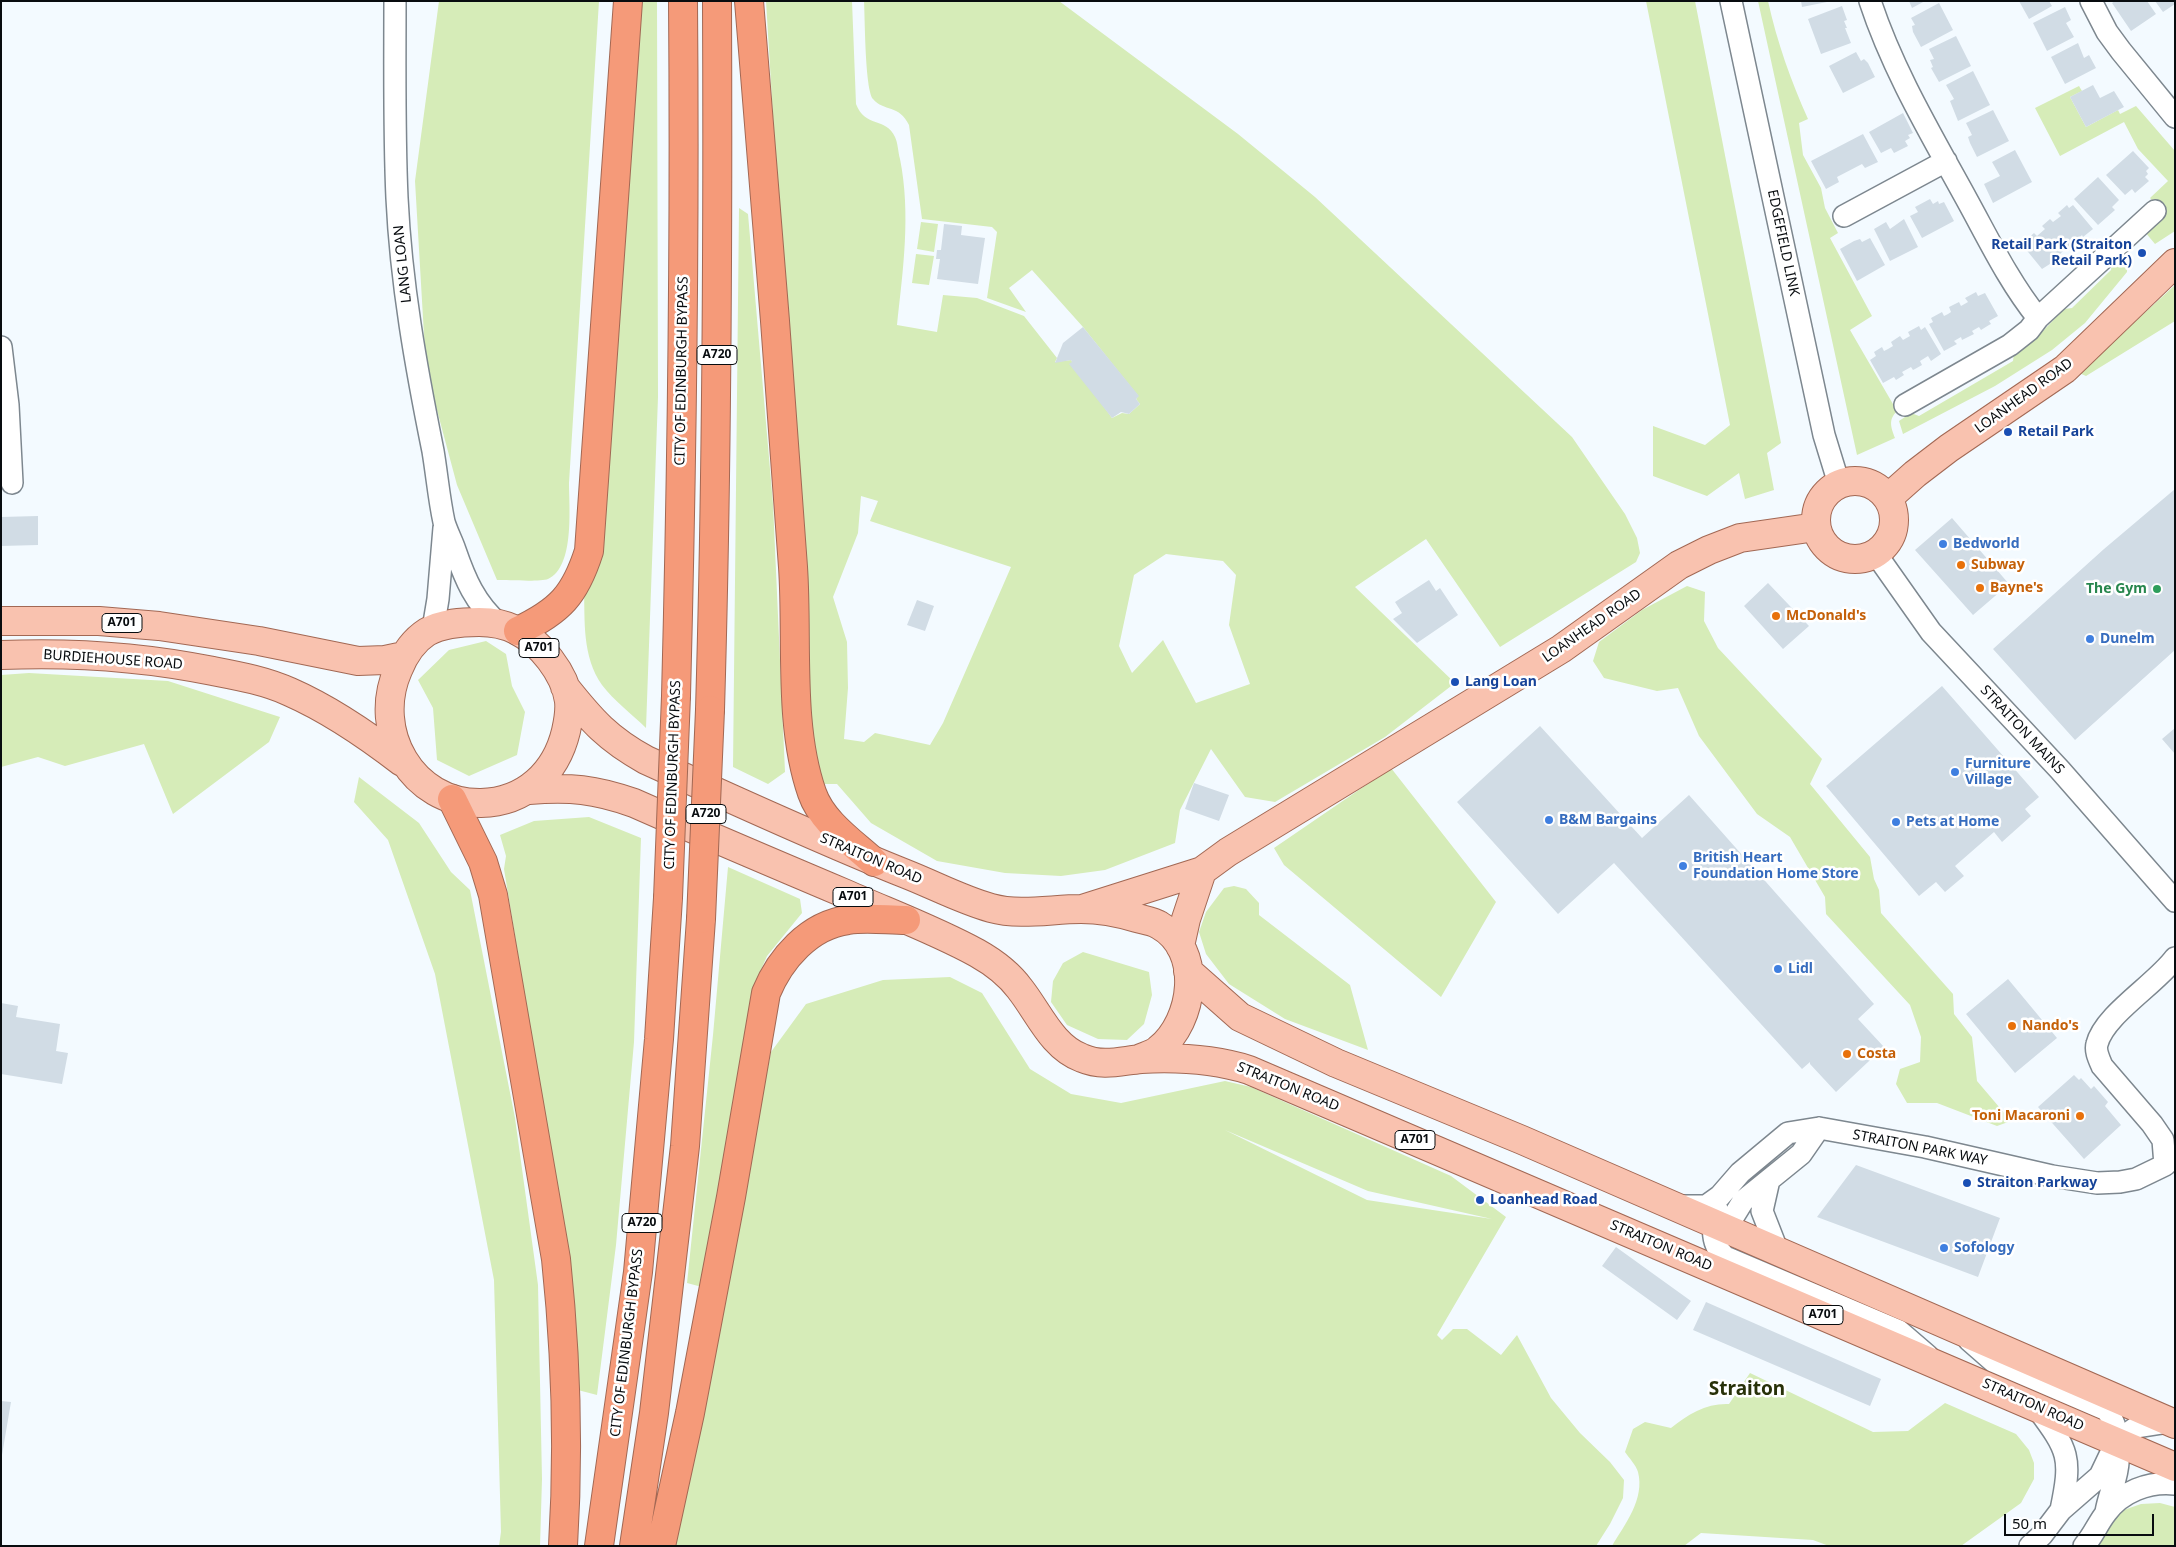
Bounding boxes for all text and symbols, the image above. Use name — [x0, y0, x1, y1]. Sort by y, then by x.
street label: EDGEFIELD LINK — [1764, 188, 1802, 298]
street label: LANG LOAN — [391, 224, 415, 304]
place label: Retail Park (Straiton Retail Park) — [1991, 237, 2132, 270]
marker: Retail Park (Straiton Retail Park) — [2136, 247, 2148, 259]
street label: CITY OF EDINBURGH BYPASS — [672, 276, 692, 466]
road number: A720 — [697, 346, 737, 364]
street label: LOANHEAD ROAD — [1972, 355, 2076, 437]
place label: Retail Park — [2018, 424, 2094, 440]
marker: Retail Park — [2002, 426, 2014, 438]
place label: Bedworld — [1953, 536, 2020, 552]
marker: Bedworld — [1937, 538, 1949, 550]
place label: Subway — [1971, 557, 2025, 573]
marker: Subway — [1955, 559, 1967, 571]
place label: Bayne's — [1990, 580, 2043, 596]
place label: The Gym — [2086, 581, 2147, 597]
marker: Bayne's — [1974, 582, 1986, 594]
marker: The Gym — [2151, 583, 2163, 595]
street label: LOANHEAD ROAD — [1539, 586, 1645, 666]
place label: McDonald's — [1786, 608, 1866, 624]
marker: McDonald's — [1770, 610, 1782, 622]
road number: A701 — [102, 614, 142, 632]
place label: Dunelm — [2100, 631, 2155, 647]
marker: Dunelm — [2084, 633, 2096, 645]
road number: A701 — [519, 638, 559, 658]
street label: BURDIEHOUSE ROAD — [43, 647, 183, 673]
place label: Lang Loan — [1465, 674, 1537, 690]
marker: Lang Loan — [1449, 676, 1461, 688]
street label: CITY OF EDINBURGH BYPASS — [661, 680, 685, 870]
street label: STRAITON MAINS — [1977, 682, 2067, 778]
place label: Furniture Village — [1965, 756, 2031, 789]
marker: Furniture Village — [1949, 766, 1961, 778]
road number: A720 — [686, 804, 726, 824]
place label: B&M Bargains — [1559, 812, 1657, 828]
marker: B&M Bargains — [1543, 814, 1555, 826]
place label: Pets at Home — [1906, 814, 1999, 830]
marker: Pets at Home — [1890, 816, 1902, 828]
street label: STRAITON ROAD — [817, 830, 925, 888]
place label: British Heart Foundation Home Store — [1693, 850, 1859, 882]
marker: British Heart Foundation Home Store — [1677, 860, 1689, 872]
road number: A701 — [833, 888, 873, 906]
place label: Lidl — [1788, 961, 1813, 977]
marker: Lidl — [1772, 963, 1784, 975]
place label: Nando's — [2022, 1018, 2079, 1034]
marker: Nando's — [2006, 1020, 2018, 1032]
place label: Costa — [1857, 1046, 1896, 1062]
marker: Costa — [1841, 1048, 1853, 1060]
street label: STRAITON ROAD — [1234, 1059, 1342, 1115]
place label: Toni Macaroni — [1972, 1108, 2070, 1124]
marker: Toni Macaroni — [2074, 1110, 2086, 1122]
street label: STRAITON PARK WAY — [1851, 1127, 1989, 1169]
road number: A701 — [1395, 1130, 1435, 1150]
place label: Straiton Parkway — [1977, 1175, 2097, 1191]
marker: Straiton Parkway — [1961, 1177, 1973, 1189]
place label: Loanhead Road — [1490, 1192, 1598, 1208]
marker: Loanhead Road — [1474, 1194, 1486, 1206]
road number: A720 — [622, 1214, 662, 1232]
street label: STRAITON ROAD — [1607, 1217, 1715, 1275]
place label: Sofology — [1954, 1240, 2014, 1256]
marker: Sofology — [1938, 1242, 1950, 1254]
street label: CITY OF EDINBURGH BYPASS — [607, 1248, 647, 1438]
road number: A701 — [1803, 1306, 1843, 1324]
street label: STRAITON ROAD — [1980, 1375, 2086, 1435]
district label: Straiton — [1709, 1379, 1785, 1401]
scale bar — [2006, 1504, 2156, 1536]
text: 50 m — [2012, 1513, 2047, 1533]

